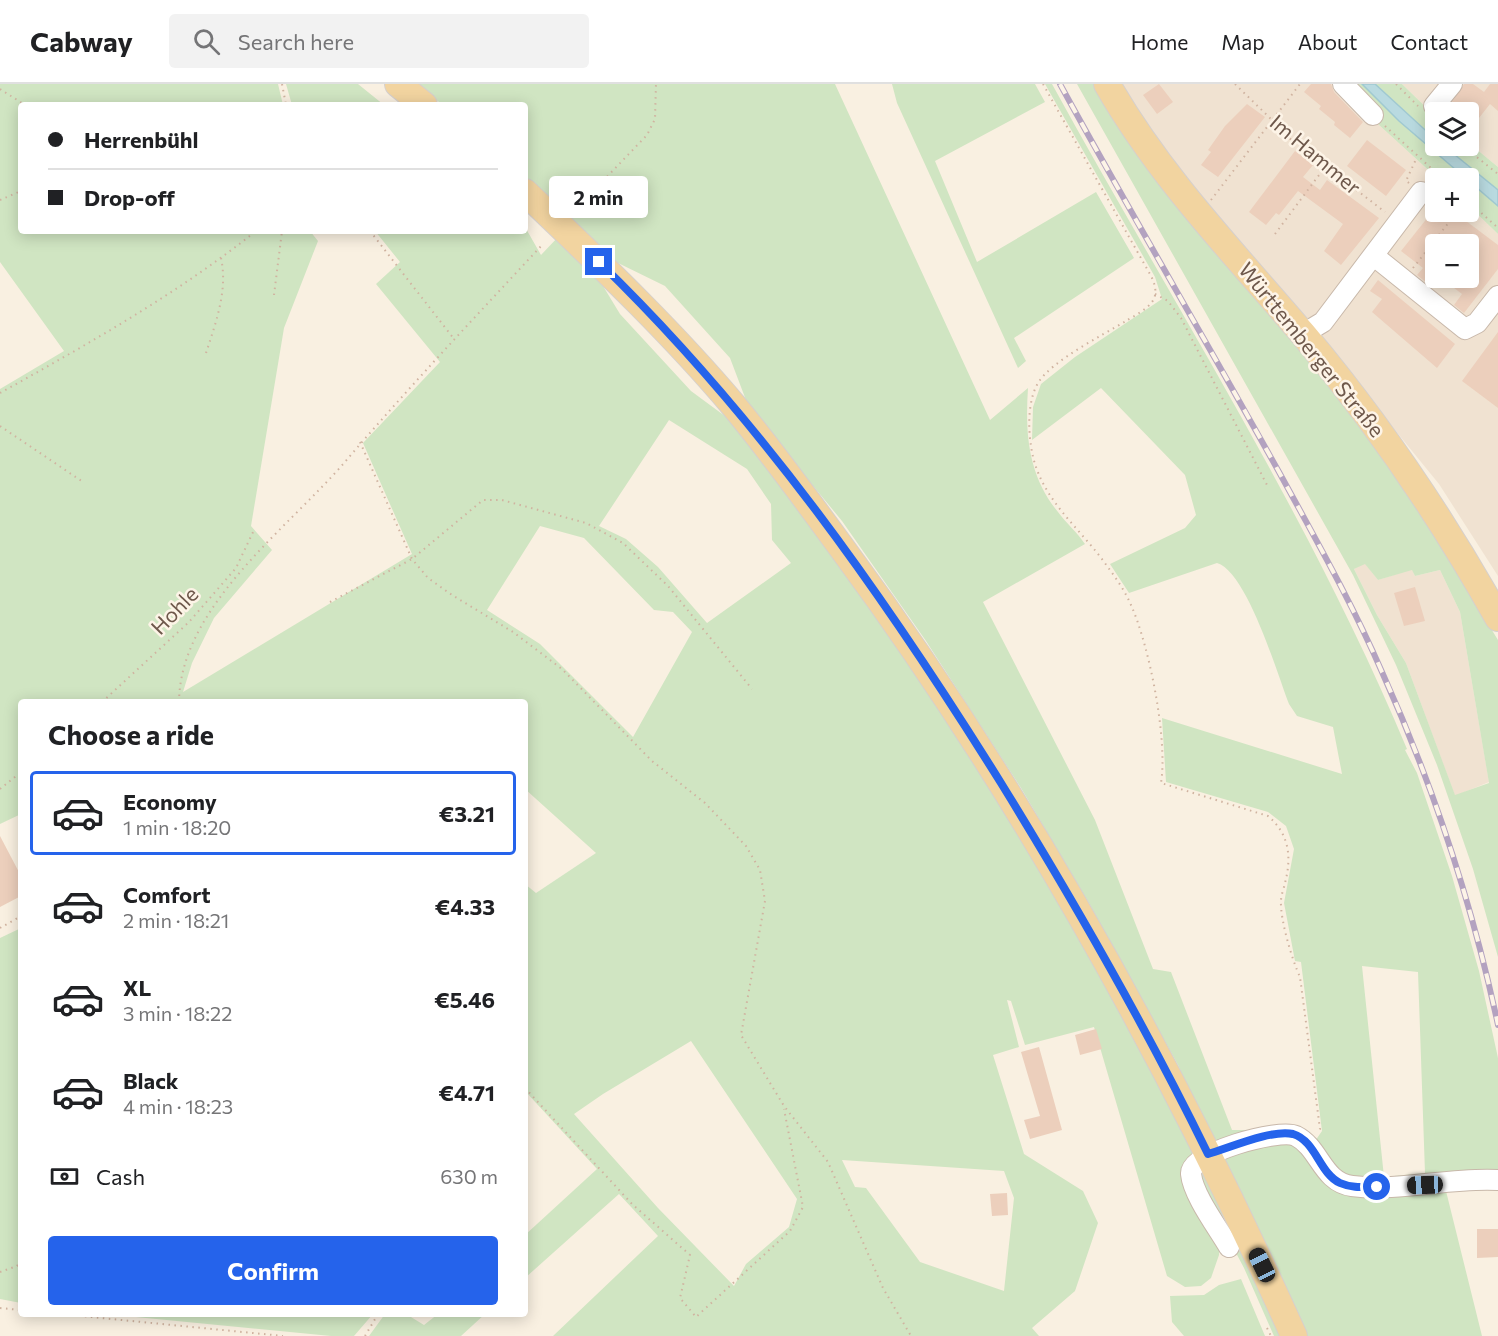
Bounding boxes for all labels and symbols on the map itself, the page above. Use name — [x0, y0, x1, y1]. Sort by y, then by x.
street label: Im Hammer — [1265, 109, 1367, 199]
callout: 2 min — [550, 175, 648, 217]
route end — [585, 248, 612, 275]
street label: Württemberger Straße — [1234, 257, 1390, 441]
street label: Hohle — [145, 581, 203, 639]
route start — [1363, 1173, 1390, 1200]
car — [1407, 1175, 1443, 1195]
car — [1246, 1245, 1278, 1285]

